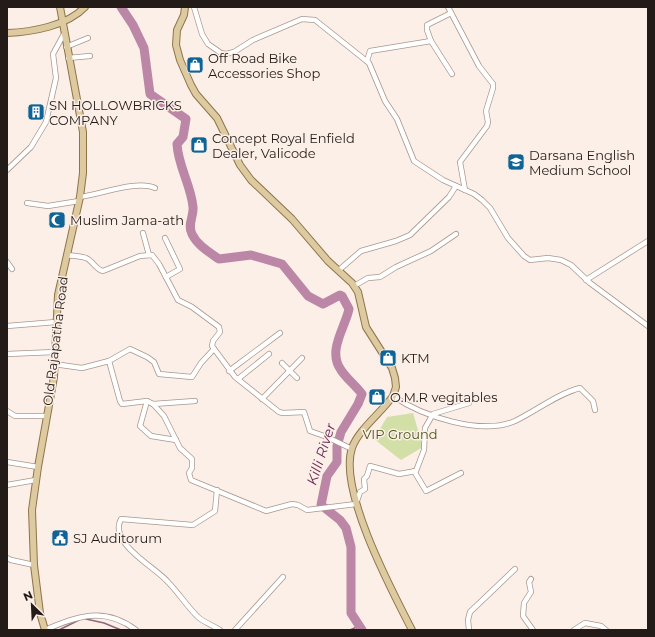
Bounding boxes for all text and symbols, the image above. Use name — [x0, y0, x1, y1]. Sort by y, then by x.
place label: Off Road Bike Accessories Shop — [208, 50, 321, 81]
shop icon: Off Road Bike Accessories Shop — [185, 55, 205, 75]
place label: SN HOLLOWBRICKS COMPANY — [49, 97, 182, 128]
building icon: SN HOLLOWBRICKS COMPANY — [26, 102, 46, 122]
place label: Concept Royal Enfield Dealer, Valicode — [212, 130, 355, 161]
shop icon: Concept Royal Enfield Dealer, Valicode — [189, 135, 209, 155]
place label: Darsana English Medium School — [529, 147, 635, 178]
school or university icon: Darsana English Medium School — [506, 152, 526, 172]
mosque icon: Muslim Jama-ath — [47, 210, 67, 230]
place label: Muslim Jama-ath — [70, 212, 184, 228]
street label: Old Rajapatha Road — [39, 275, 71, 407]
shop icon: KTM — [378, 348, 398, 368]
place label: KTM — [401, 350, 430, 366]
shop icon: O.M.R vegitables — [367, 387, 387, 407]
place label: O.M.R vegitables — [390, 389, 498, 405]
water label: Killi River — [303, 420, 340, 487]
park label: VIP Ground — [362, 426, 438, 442]
public building icon: SJ Auditorum — [50, 528, 70, 548]
place label: SJ Auditorum — [73, 530, 162, 546]
north arrow — [12, 585, 52, 625]
text: N — [21, 588, 35, 604]

